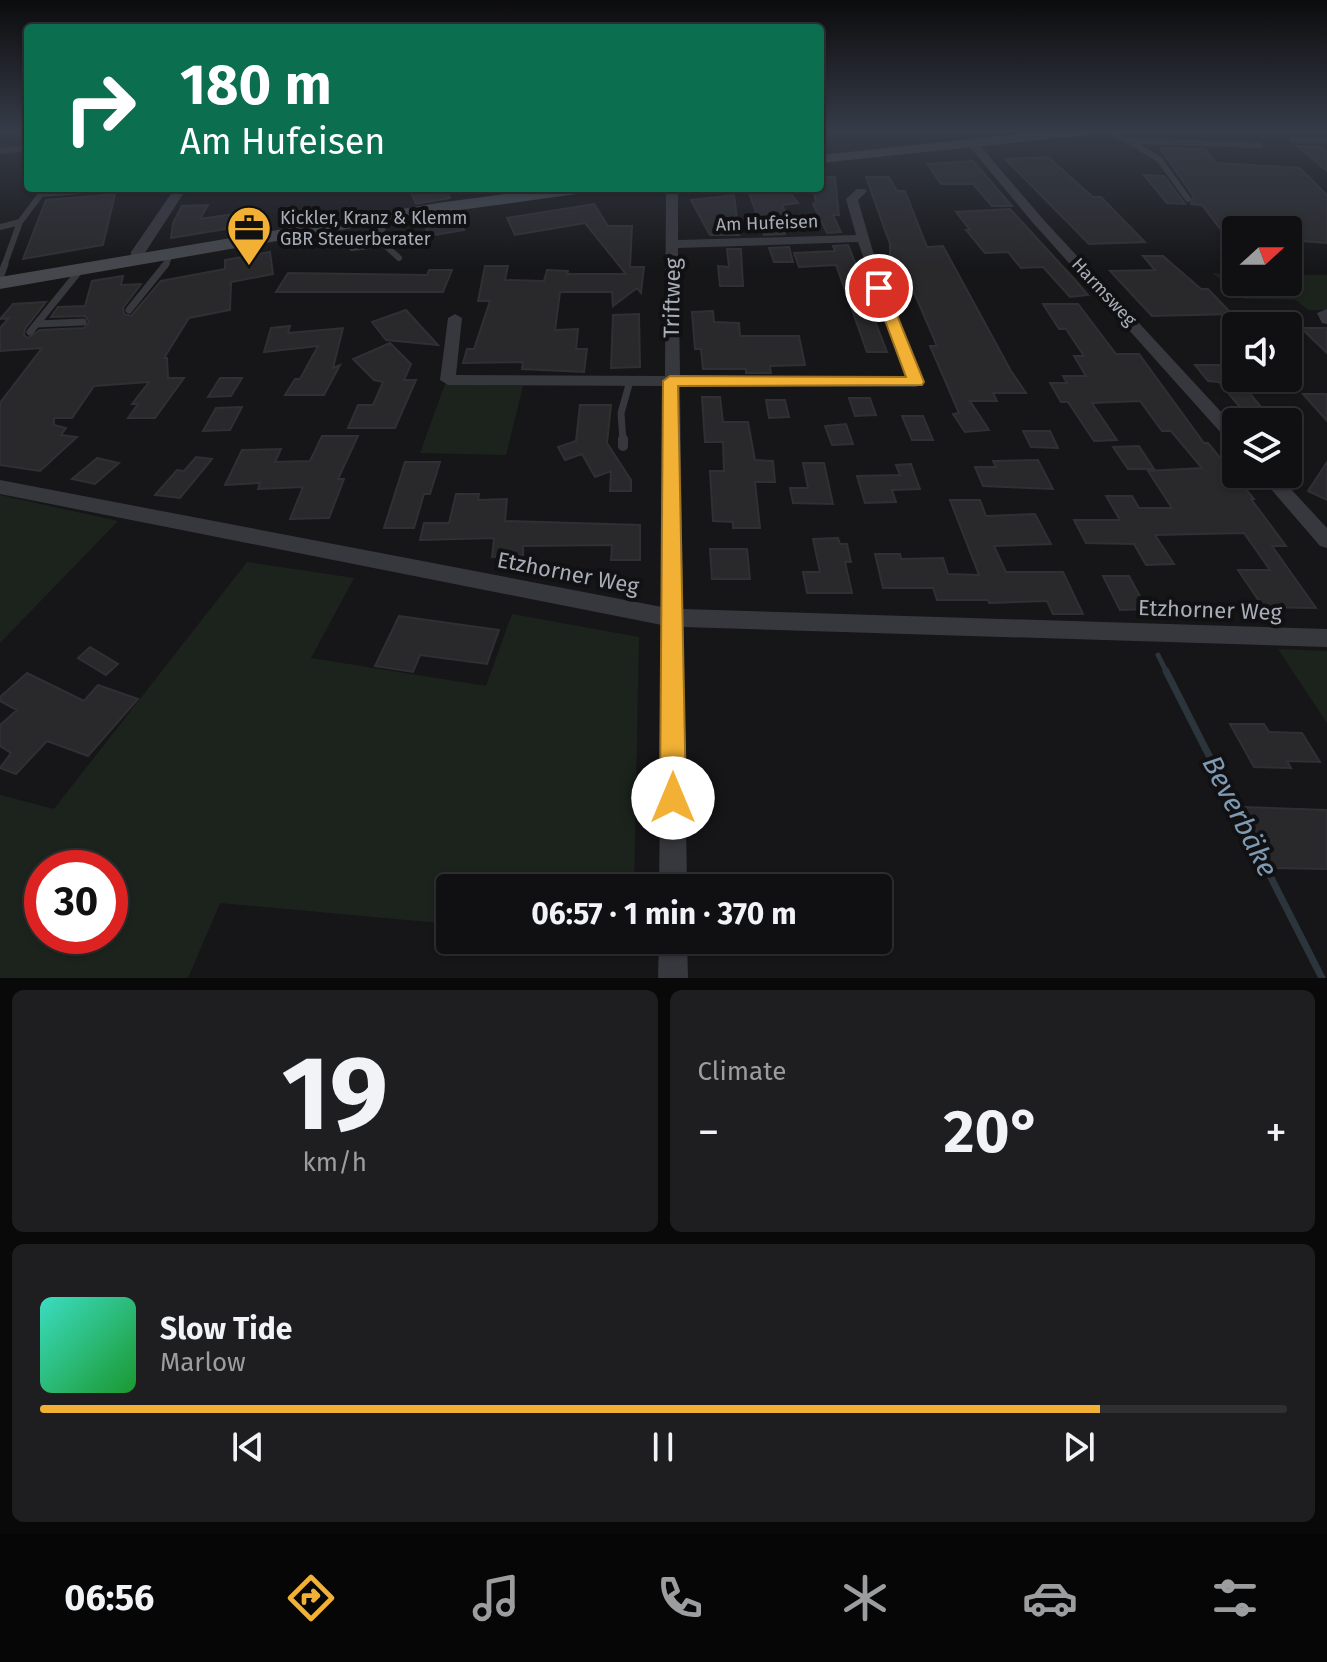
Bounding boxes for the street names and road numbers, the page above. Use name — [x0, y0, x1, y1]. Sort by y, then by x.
street label: Am Hufeisen — [715, 210, 819, 236]
street label: Harmsweg — [1067, 254, 1141, 331]
street label: Triftweg — [658, 257, 686, 338]
street label: Etzhorner Weg — [495, 546, 642, 600]
street label: Etzhorner Weg — [1138, 594, 1283, 626]

